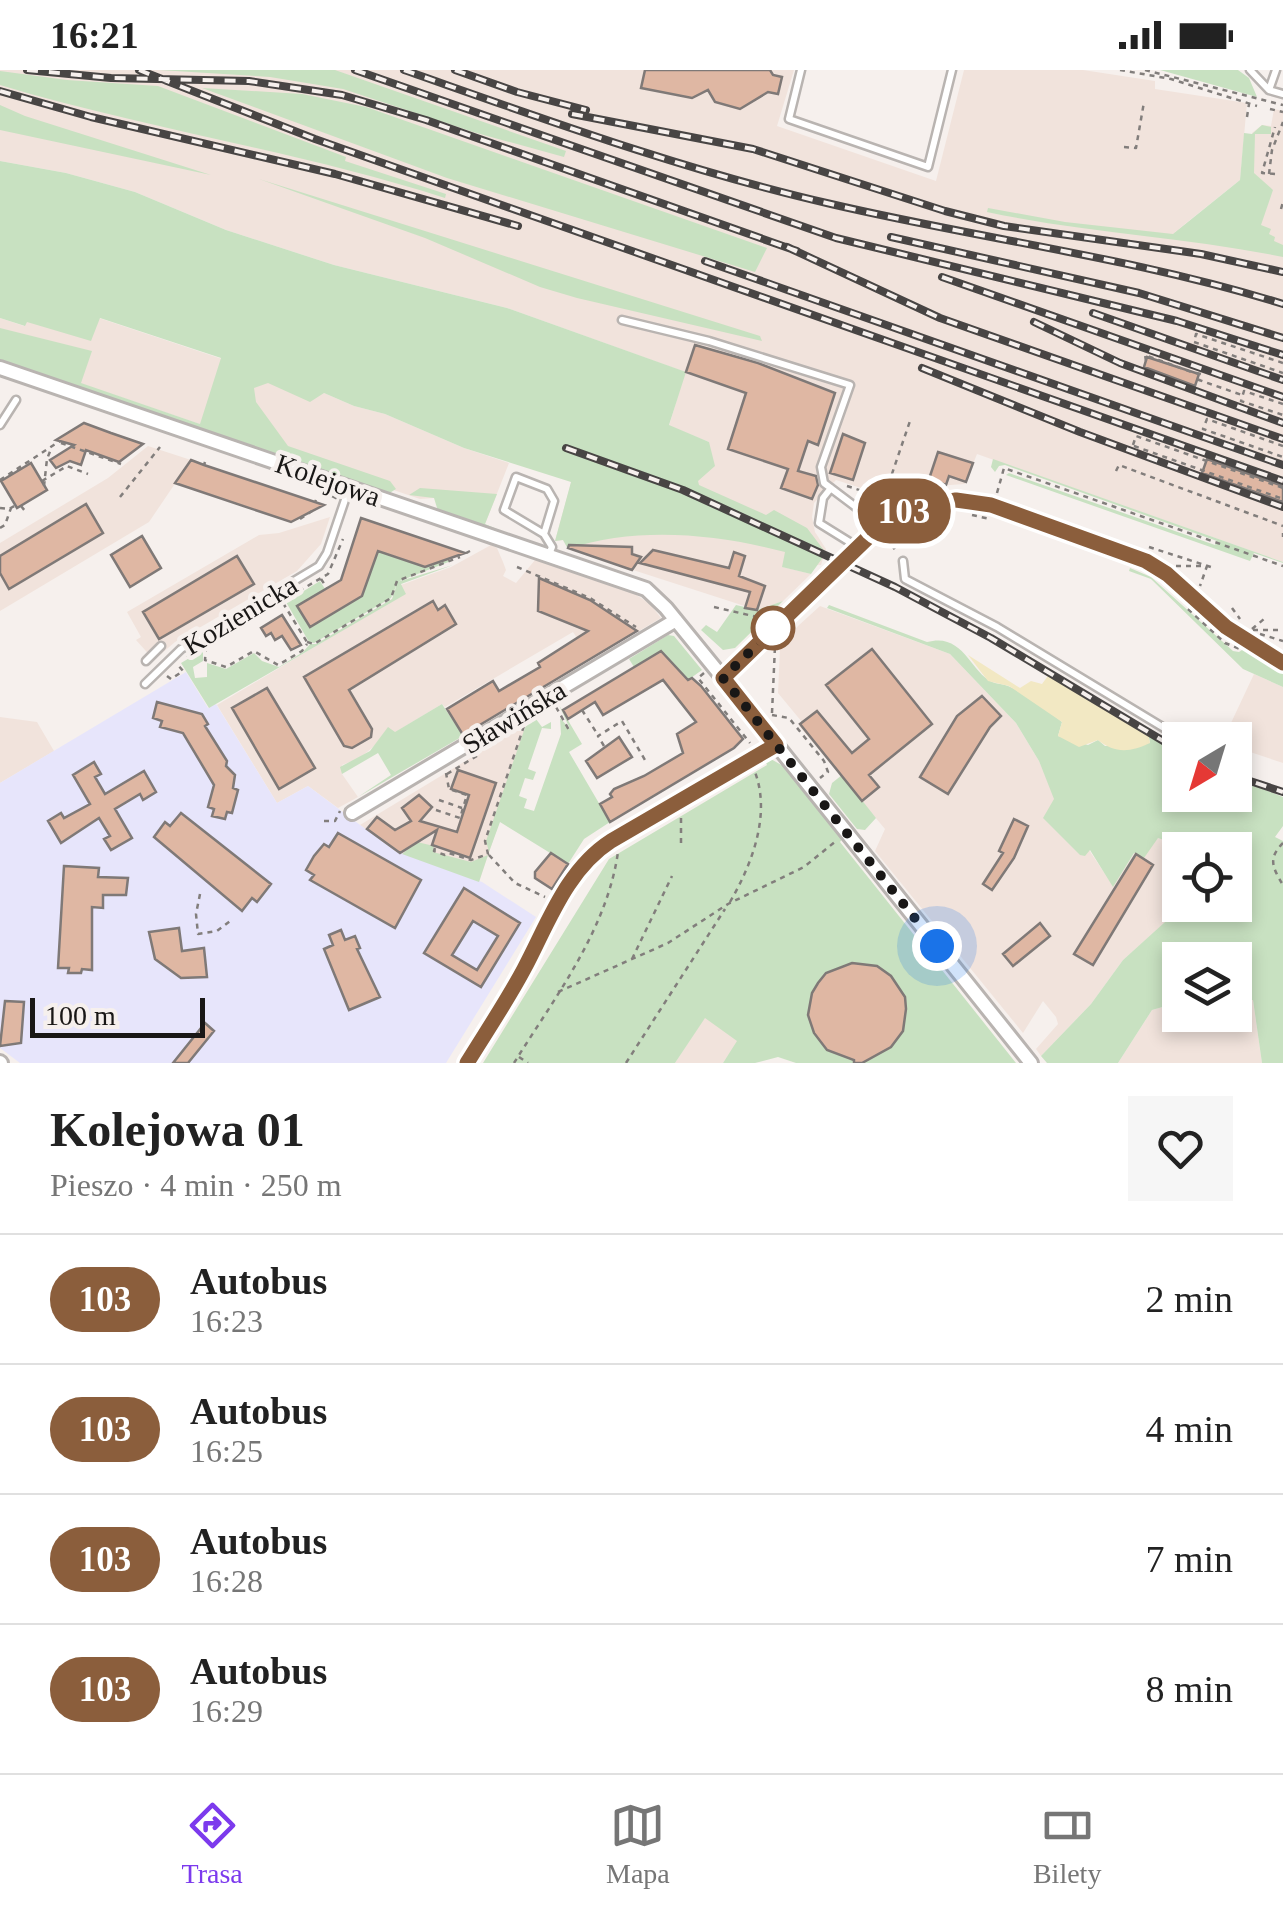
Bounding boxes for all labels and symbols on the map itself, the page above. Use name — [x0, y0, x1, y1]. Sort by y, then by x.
street label: Kolejowa — [271, 448, 385, 513]
line badge: 103 — [846, 478, 962, 544]
street label: Kozienicka — [177, 569, 303, 661]
unlabelled marker — [752, 607, 794, 649]
street label: Sławińska — [457, 674, 572, 760]
north arrow — [1162, 722, 1252, 812]
your location — [912, 921, 962, 971]
scale bar — [30, 993, 205, 1038]

